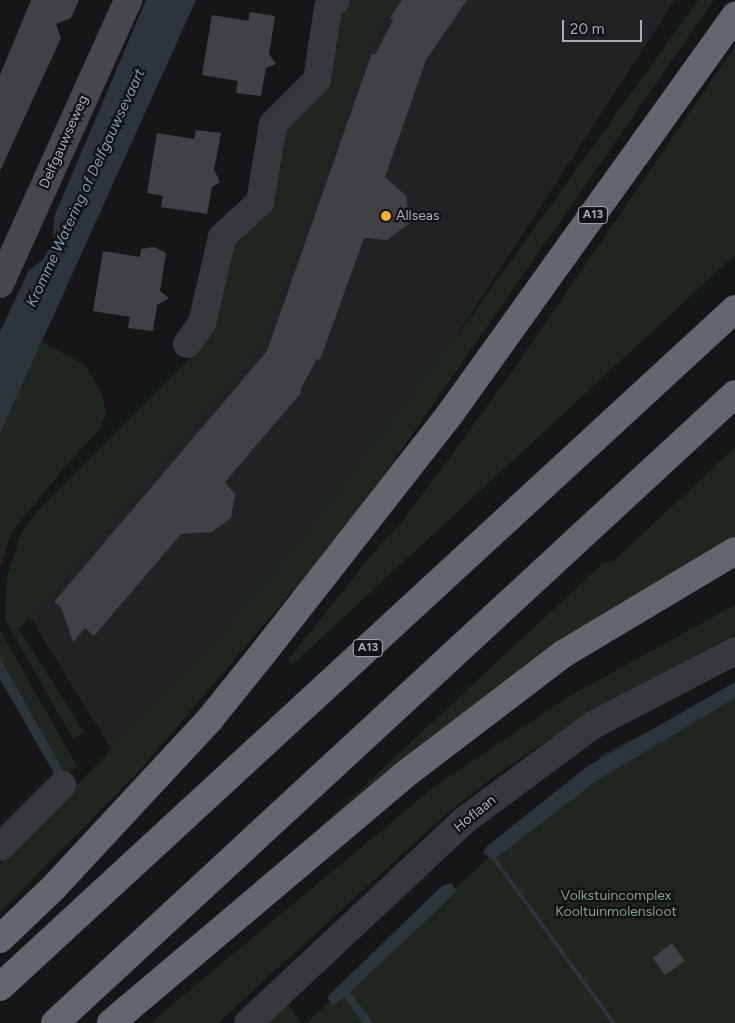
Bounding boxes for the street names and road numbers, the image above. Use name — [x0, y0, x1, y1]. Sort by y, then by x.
street label: Delfgauwseweg — [36, 93, 92, 191]
road number: A13 — [577, 206, 609, 224]
road number: A13 — [352, 638, 384, 658]
street label: Hoflaan — [451, 792, 499, 836]

